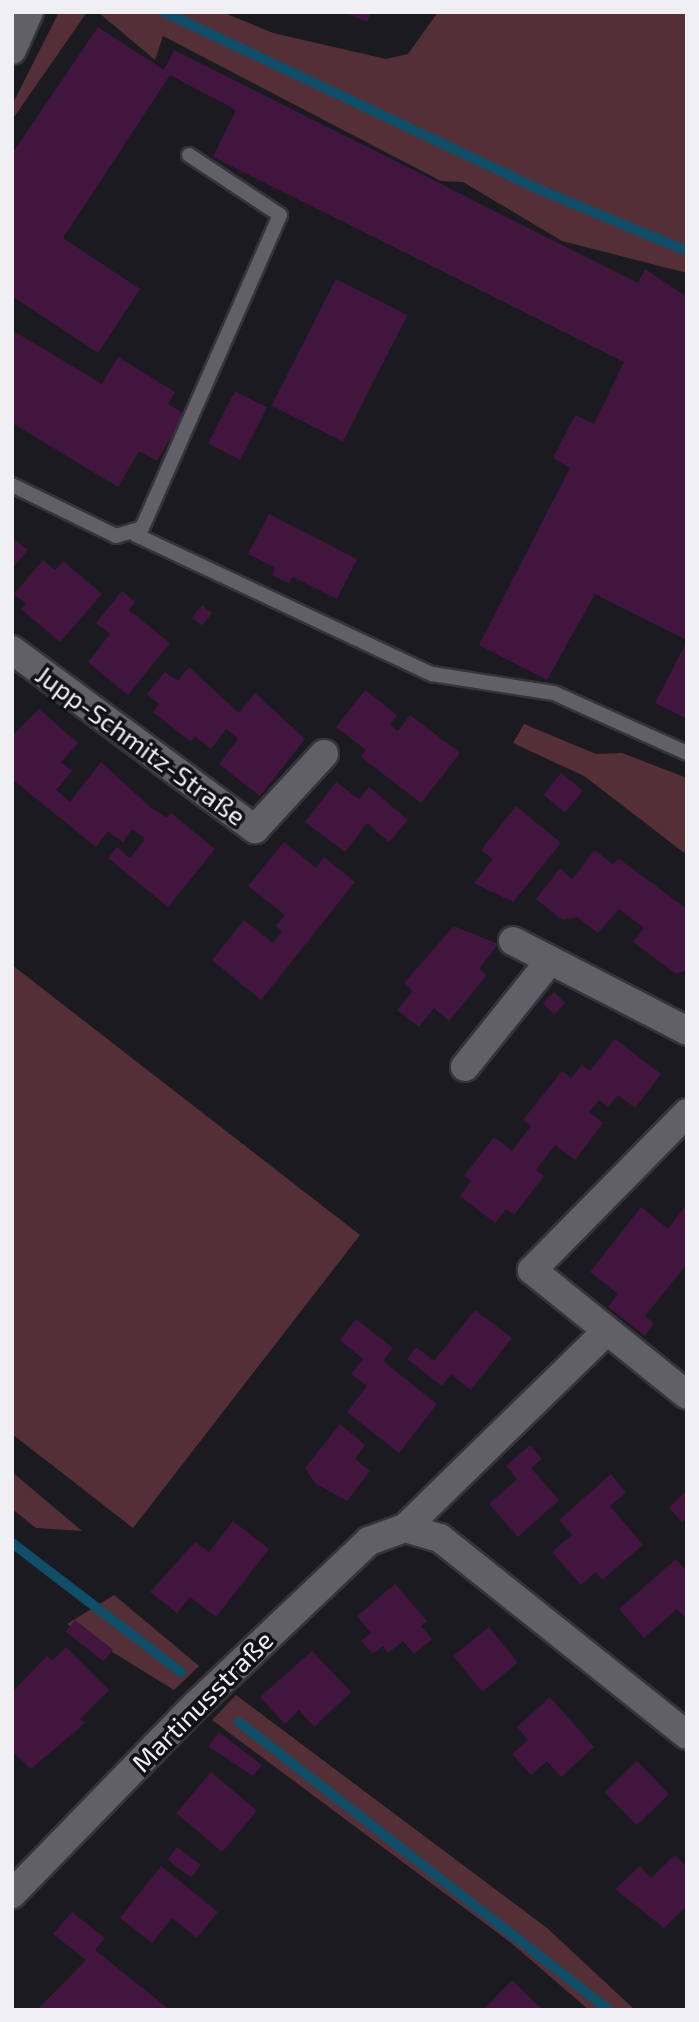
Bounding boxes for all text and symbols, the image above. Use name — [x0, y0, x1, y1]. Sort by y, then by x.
street label: Jupp-Schmitz-Straße — [30, 658, 252, 832]
street label: Martinusstraße — [125, 1624, 279, 1778]

